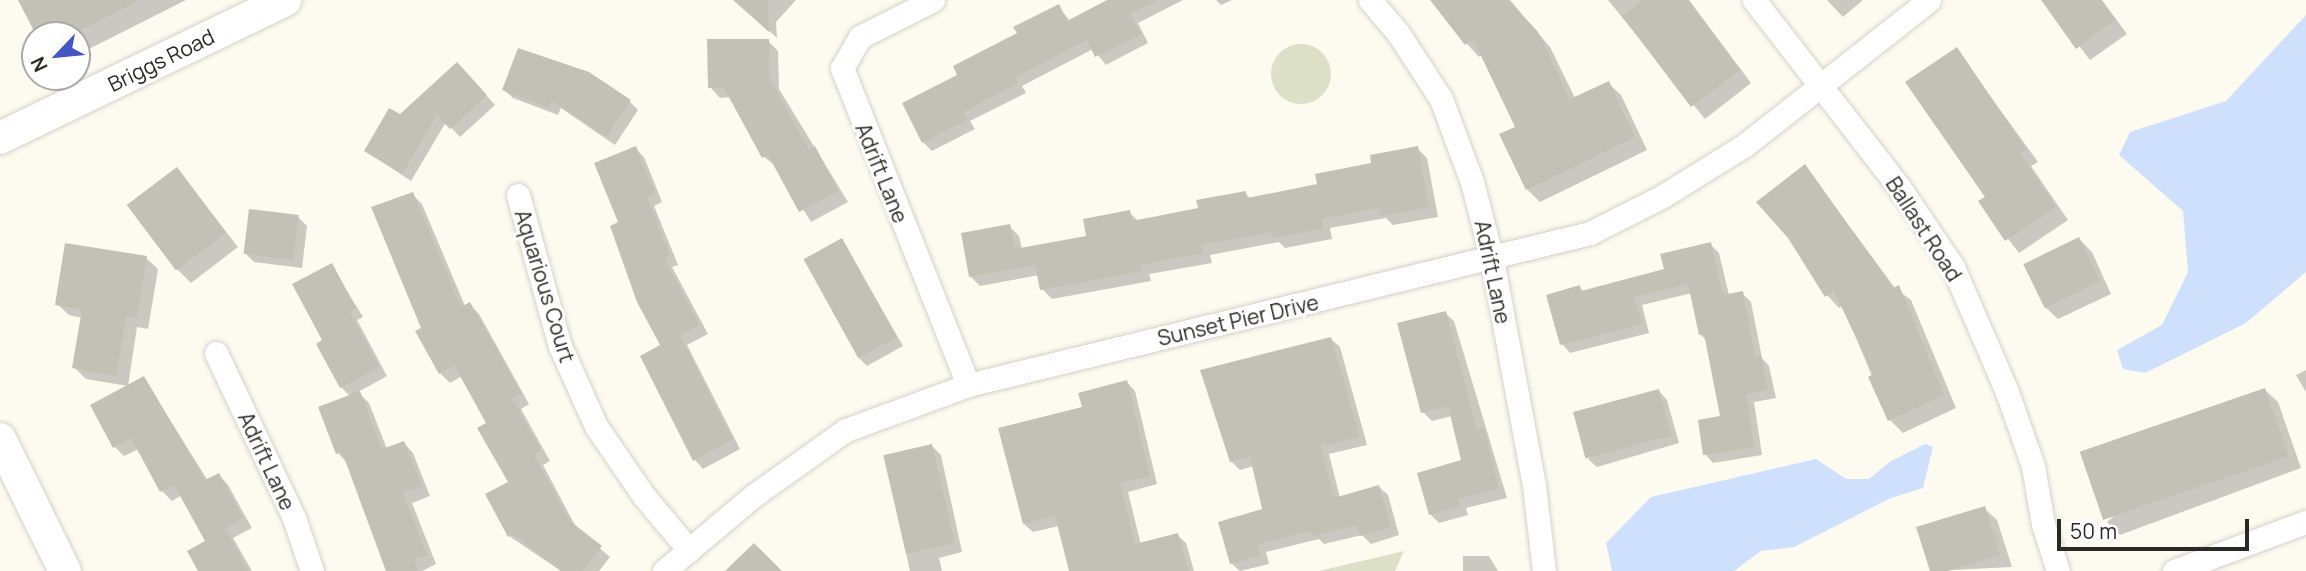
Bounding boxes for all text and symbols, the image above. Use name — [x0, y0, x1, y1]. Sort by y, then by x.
north arrow — [21, 21, 91, 91]
street label: Briggs Road — [104, 23, 218, 97]
text: N — [24, 52, 54, 76]
street label: Adrift Lane — [851, 119, 913, 227]
street label: Ballast Road — [1881, 172, 1967, 286]
street label: Aquarious Court — [510, 207, 580, 365]
street label: Adrift Lane — [1470, 218, 1516, 326]
street label: Sunset Pier Drive — [1155, 289, 1321, 351]
street label: Adrift Lane — [233, 408, 301, 514]
scale bar — [2061, 504, 2254, 548]
text: 50 m — [2070, 517, 2117, 545]

